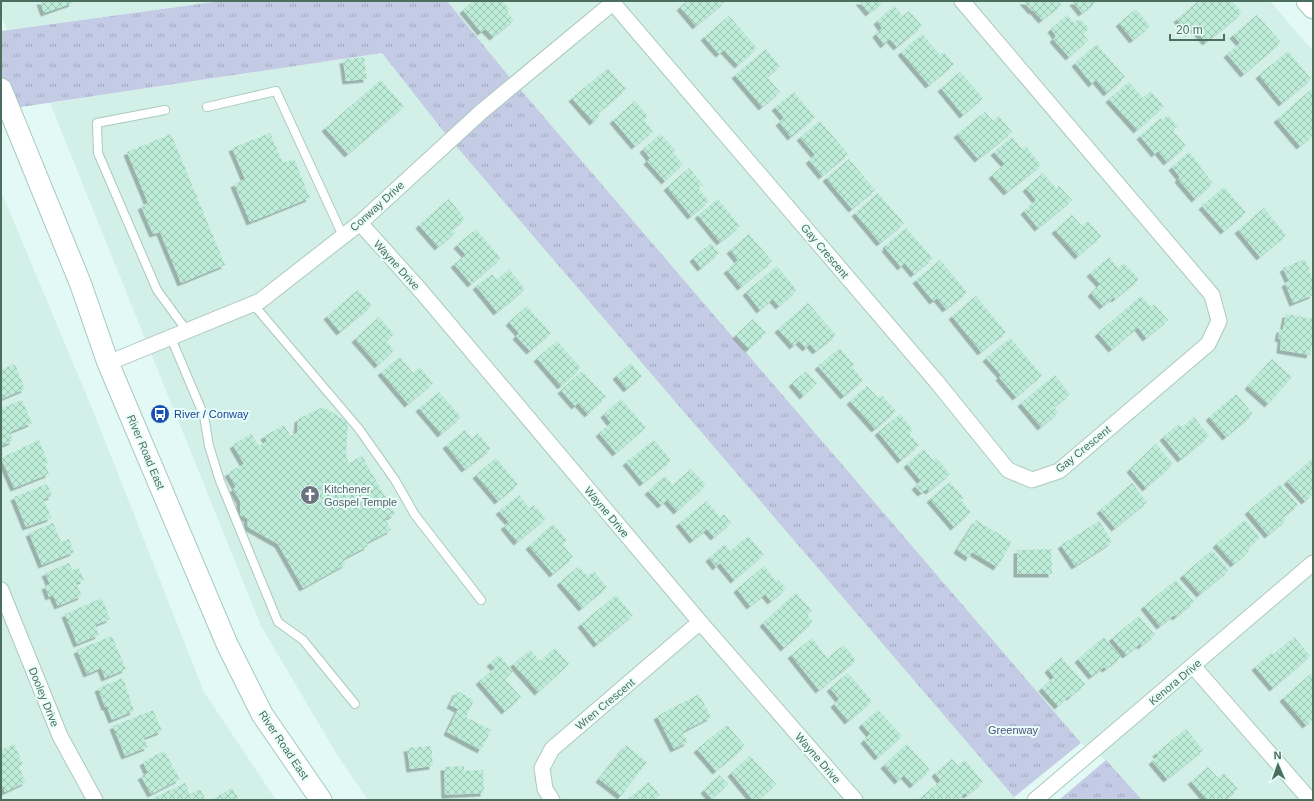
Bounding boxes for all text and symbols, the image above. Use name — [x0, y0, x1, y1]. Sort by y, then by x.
scale bar — [1170, 16, 1224, 42]
text: 20 m — [1176, 23, 1203, 37]
street label: Conway Drive — [348, 179, 406, 233]
street label: Gay Crescent — [799, 221, 851, 281]
street label: Wayne Drive — [372, 238, 422, 292]
bus stop icon: River / Conway — [149, 403, 171, 425]
place label: River / Conway — [174, 408, 249, 420]
street label: River Road East — [125, 413, 167, 491]
street label: Gay Crescent — [1053, 423, 1113, 475]
place label: Kitchener Gospel Temple — [324, 483, 397, 508]
church icon: Kitchener Gospel Temple — [299, 484, 321, 506]
street label: Wayne Drive — [582, 484, 632, 540]
street label: Kenora Drive — [1147, 657, 1203, 707]
street label: Dooley Drive — [27, 666, 61, 728]
street label: Wren Crescent — [573, 676, 637, 732]
street label: River Road East — [257, 708, 311, 782]
park label: Greenway — [988, 724, 1039, 736]
street label: Wayne Drive — [793, 730, 843, 786]
north arrow — [1258, 745, 1298, 785]
text: N — [1273, 749, 1282, 761]

